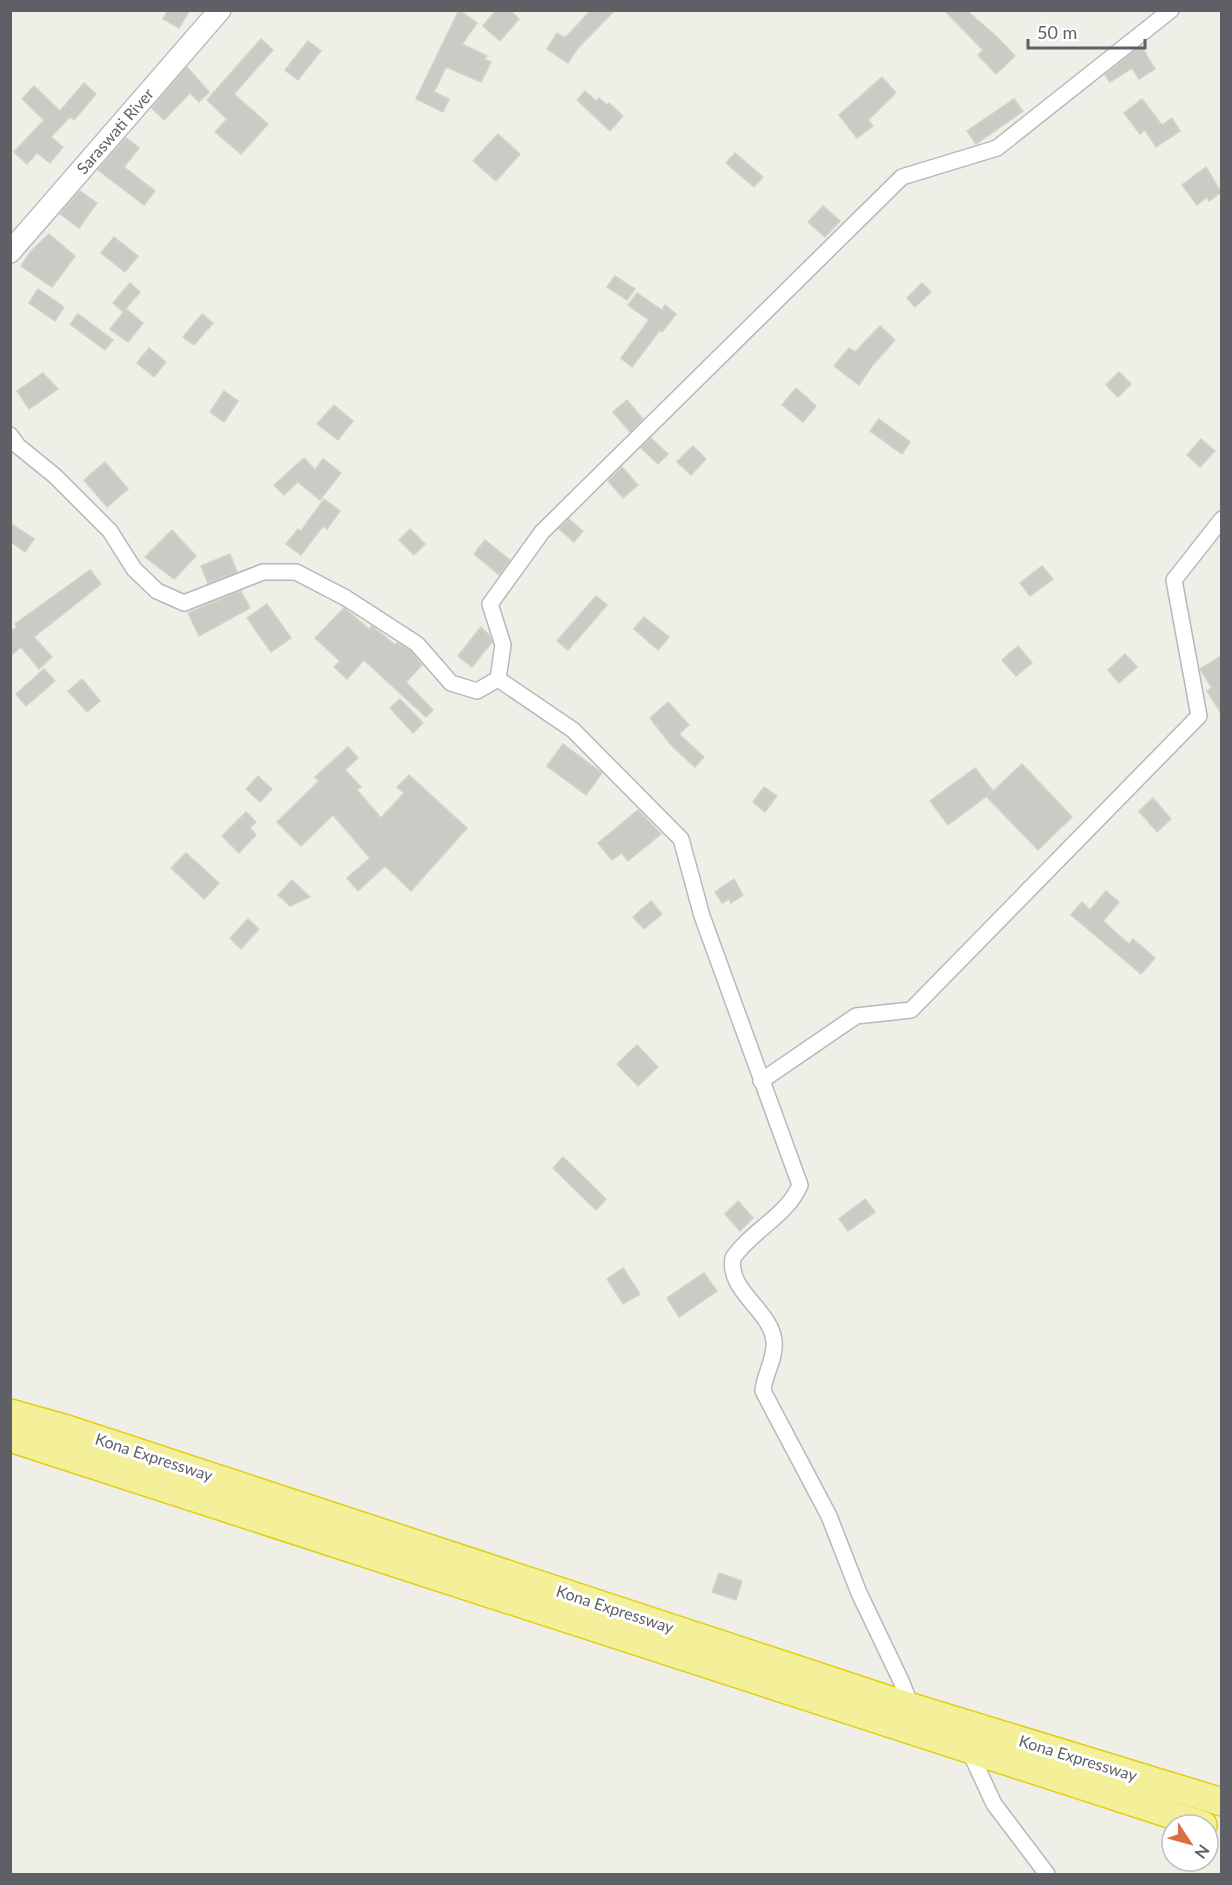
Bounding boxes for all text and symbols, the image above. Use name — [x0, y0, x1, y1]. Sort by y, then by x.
scale bar — [1028, 12, 1145, 50]
text: 50 m — [1037, 21, 1077, 43]
street label: Saraswati River — [72, 84, 157, 177]
street label: Kona Expressway — [93, 1429, 216, 1485]
street label: Kona Expressway — [554, 1581, 677, 1637]
street label: Kona Expressway — [1017, 1731, 1140, 1785]
north arrow — [1160, 1813, 1220, 1873]
text: N — [1191, 1842, 1214, 1863]

